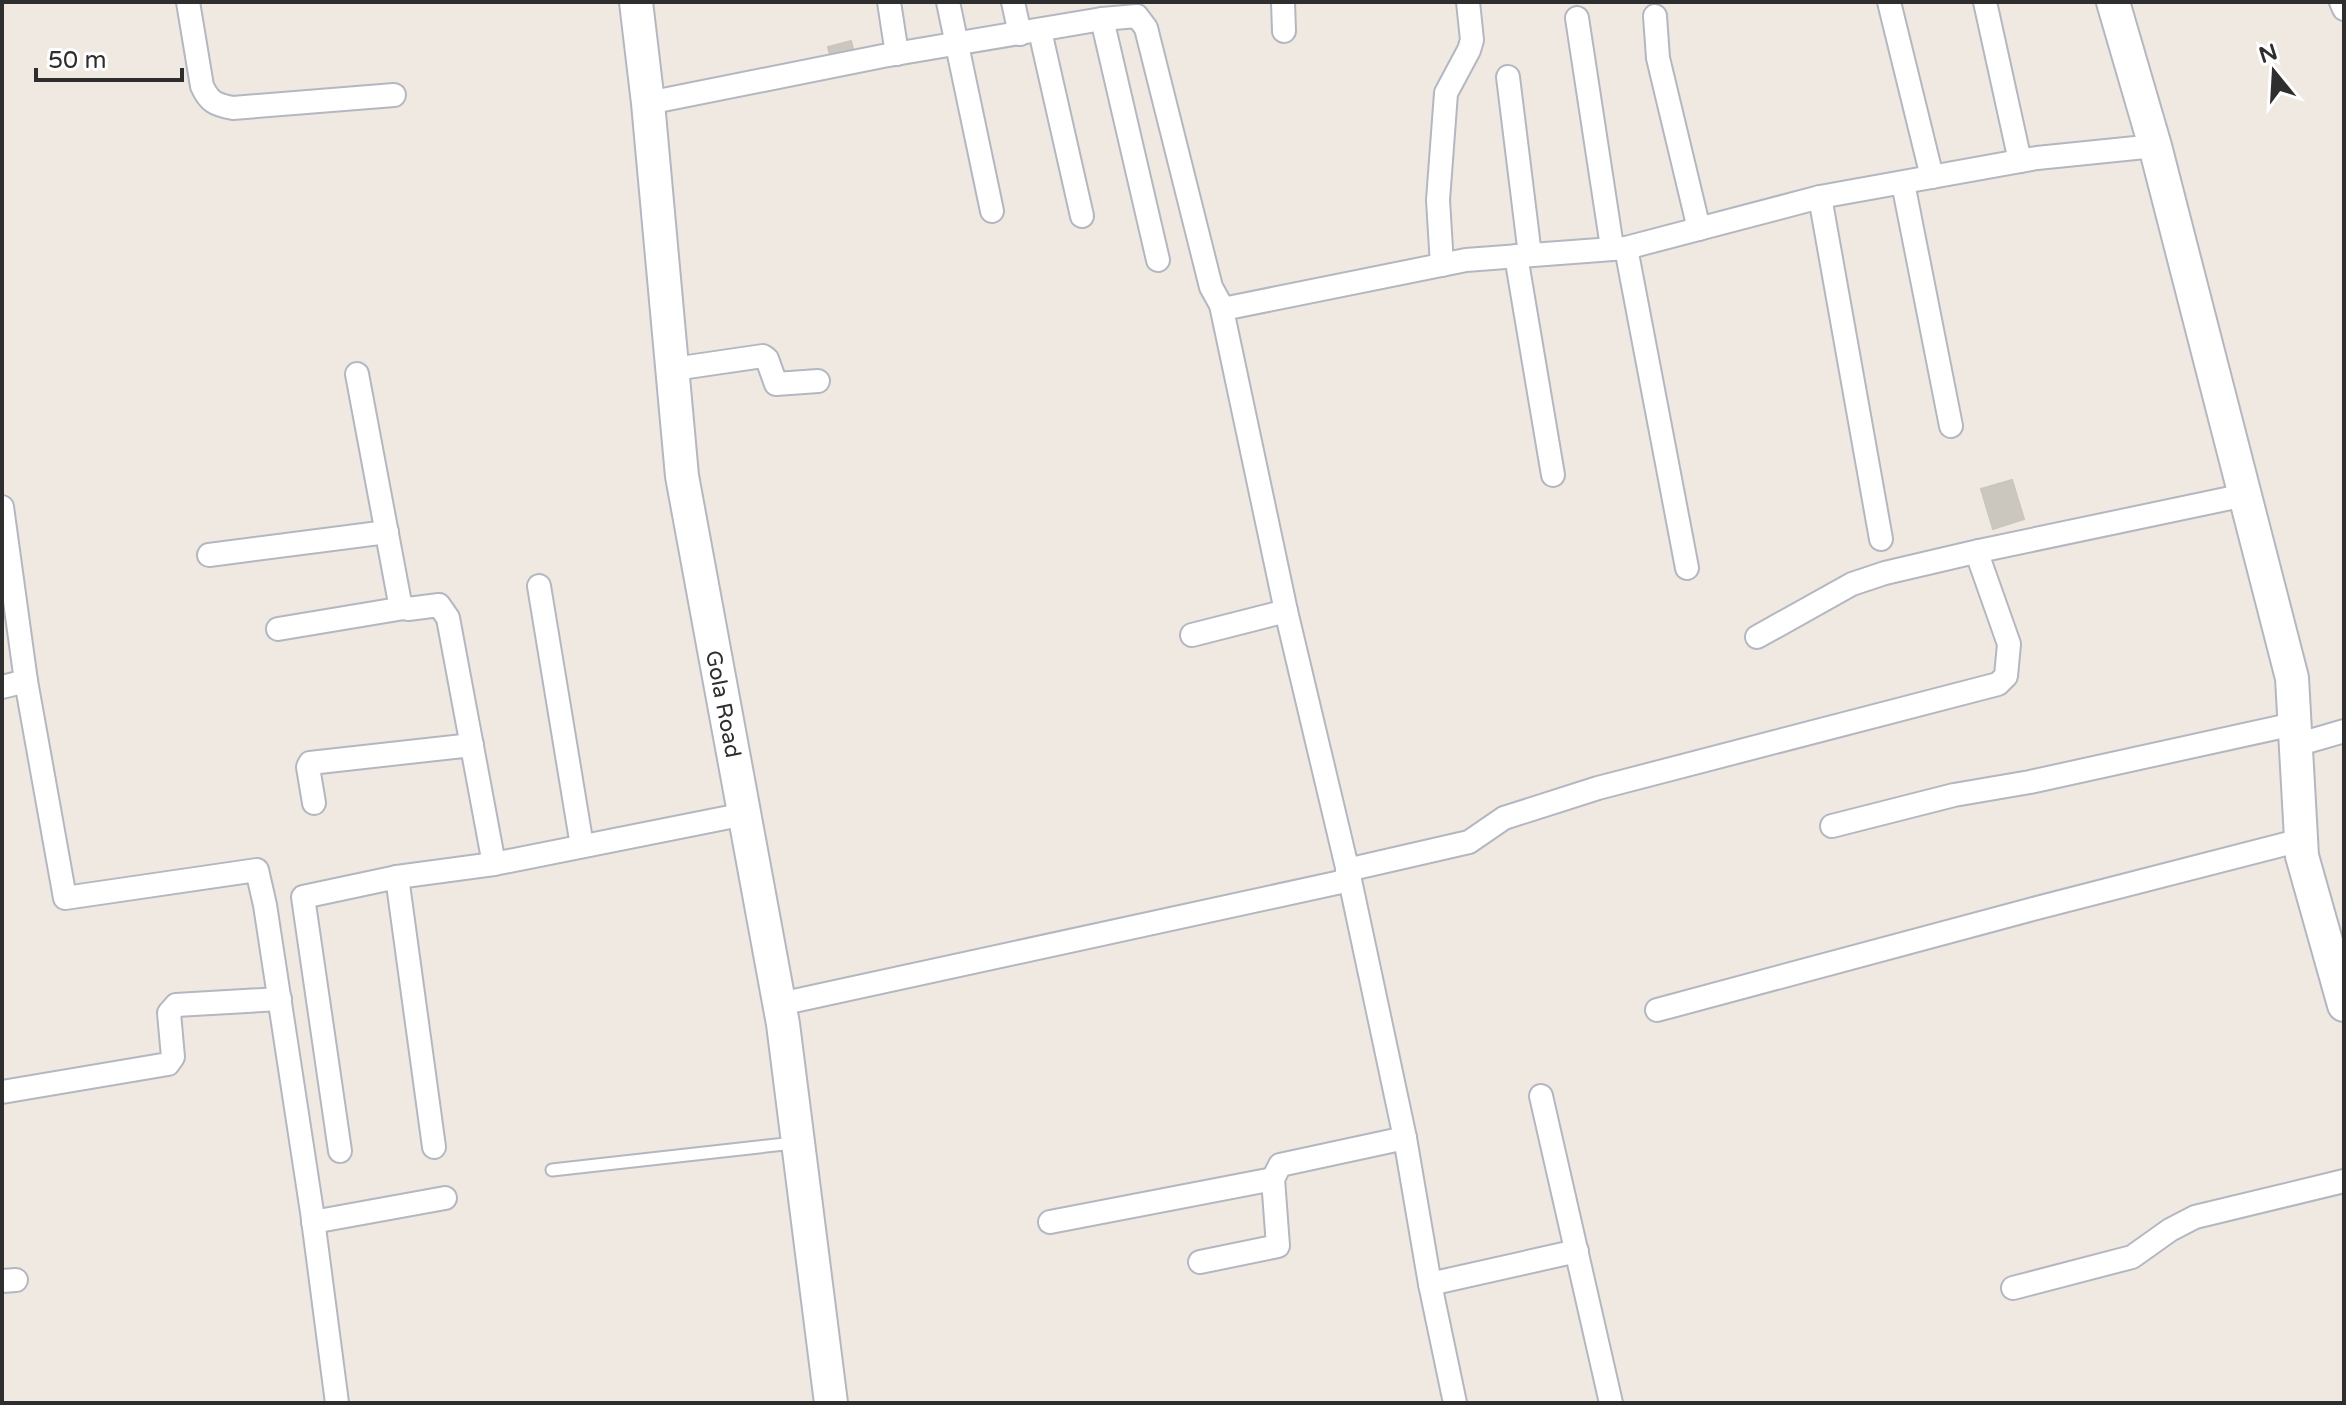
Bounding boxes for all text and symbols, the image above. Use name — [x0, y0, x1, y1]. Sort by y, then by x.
scale bar — [36, 32, 182, 82]
north arrow — [2234, 32, 2314, 112]
text: N — [2256, 39, 2281, 69]
text: 50 m — [48, 46, 106, 75]
street label: Gola Road — [700, 648, 746, 760]

